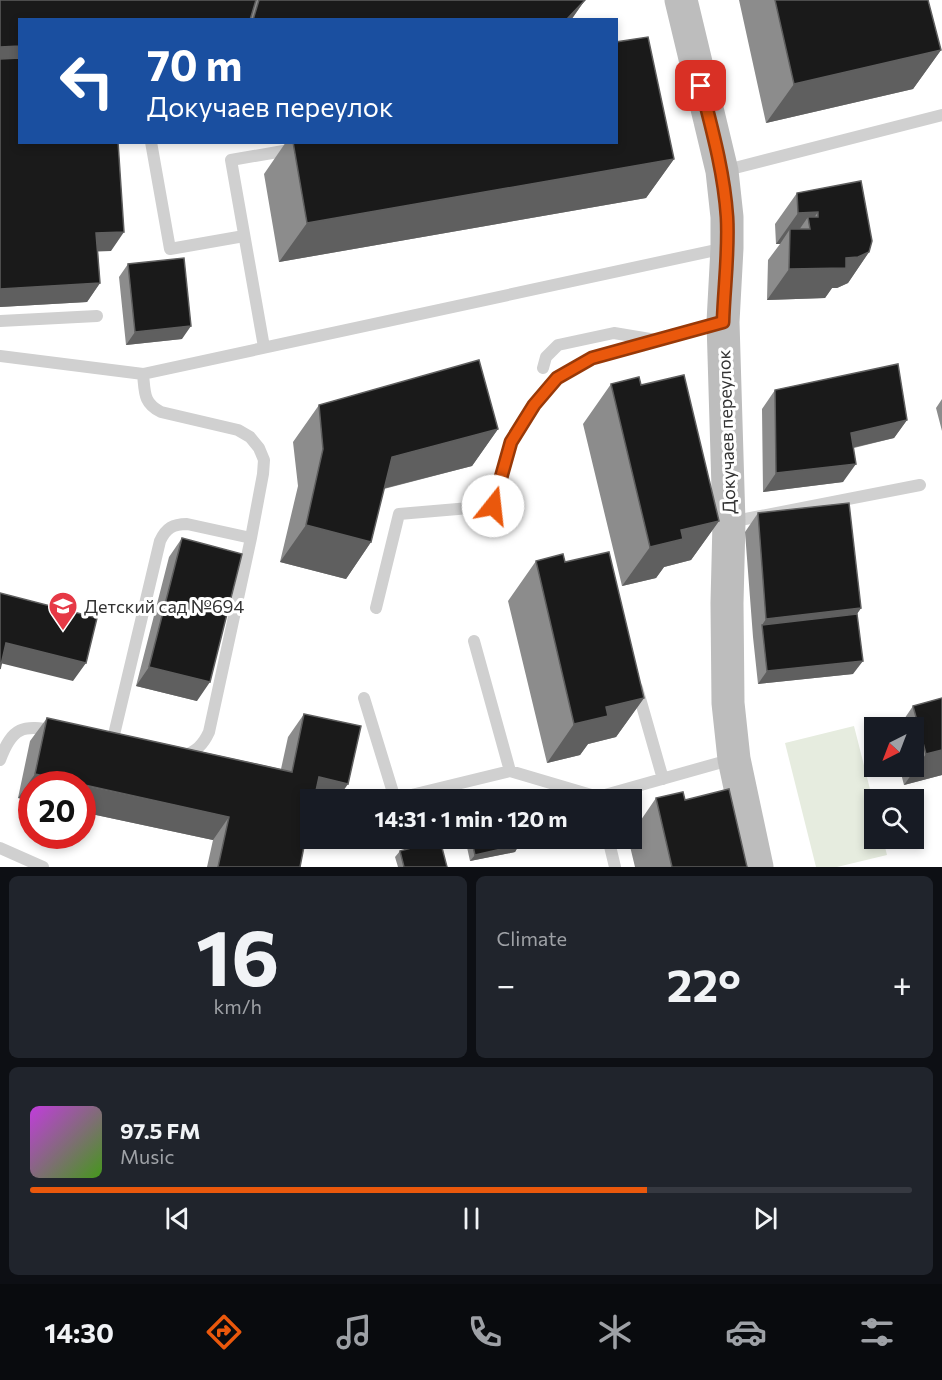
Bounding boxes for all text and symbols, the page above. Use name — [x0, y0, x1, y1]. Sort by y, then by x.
text: 70 m — [147, 38, 242, 90]
icon: left — [48, 42, 126, 120]
pin — [675, 60, 726, 111]
icon: arrive — [684, 69, 717, 102]
text: Докучаев переулок — [147, 90, 393, 123]
street label: Докучаев переулок — [712, 349, 740, 514]
position arrow — [461, 474, 525, 538]
school or university icon: Детский сад №694 — [47, 590, 79, 632]
place label: Детский сад №694 — [84, 595, 245, 617]
north arrow — [864, 717, 924, 777]
map controls — [864, 717, 924, 849]
speed limit sign: 20 — [18, 771, 96, 849]
button: search — [864, 789, 924, 849]
text: 14:31 · 1 min · 120 m — [374, 805, 568, 832]
text: 16 — [196, 907, 279, 1002]
text: Climate — [497, 926, 567, 950]
text: 22° — [667, 956, 741, 1011]
text: − — [497, 963, 515, 1004]
text: + — [893, 963, 912, 1004]
text: km/h — [213, 994, 262, 1018]
text: 97.5 FM — [120, 1117, 200, 1144]
text: Music — [120, 1144, 174, 1168]
icon: previous — [161, 1202, 194, 1235]
icon: pause — [455, 1202, 488, 1235]
icon: next — [749, 1202, 782, 1235]
icon: directions — [203, 1311, 245, 1353]
icon: music — [333, 1311, 375, 1353]
icon: phone — [464, 1311, 506, 1353]
icon: climate — [594, 1311, 636, 1353]
icon: car — [725, 1311, 767, 1353]
icon: filters — [856, 1311, 898, 1353]
text: 14:30 — [44, 1316, 114, 1349]

